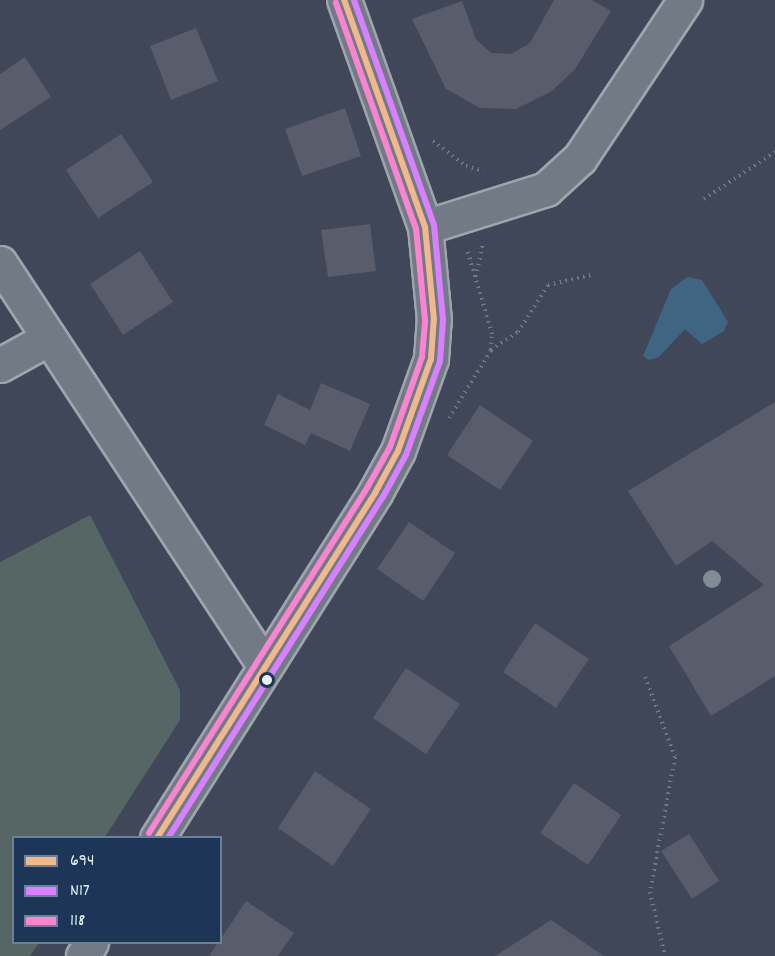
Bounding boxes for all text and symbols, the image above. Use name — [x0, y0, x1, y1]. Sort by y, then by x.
unlabelled marker — [261, 674, 273, 686]
legend — [12, 836, 222, 944]
text: 694 — [70, 849, 95, 874]
text: N17 — [70, 879, 90, 904]
text: 118 — [70, 909, 85, 934]

